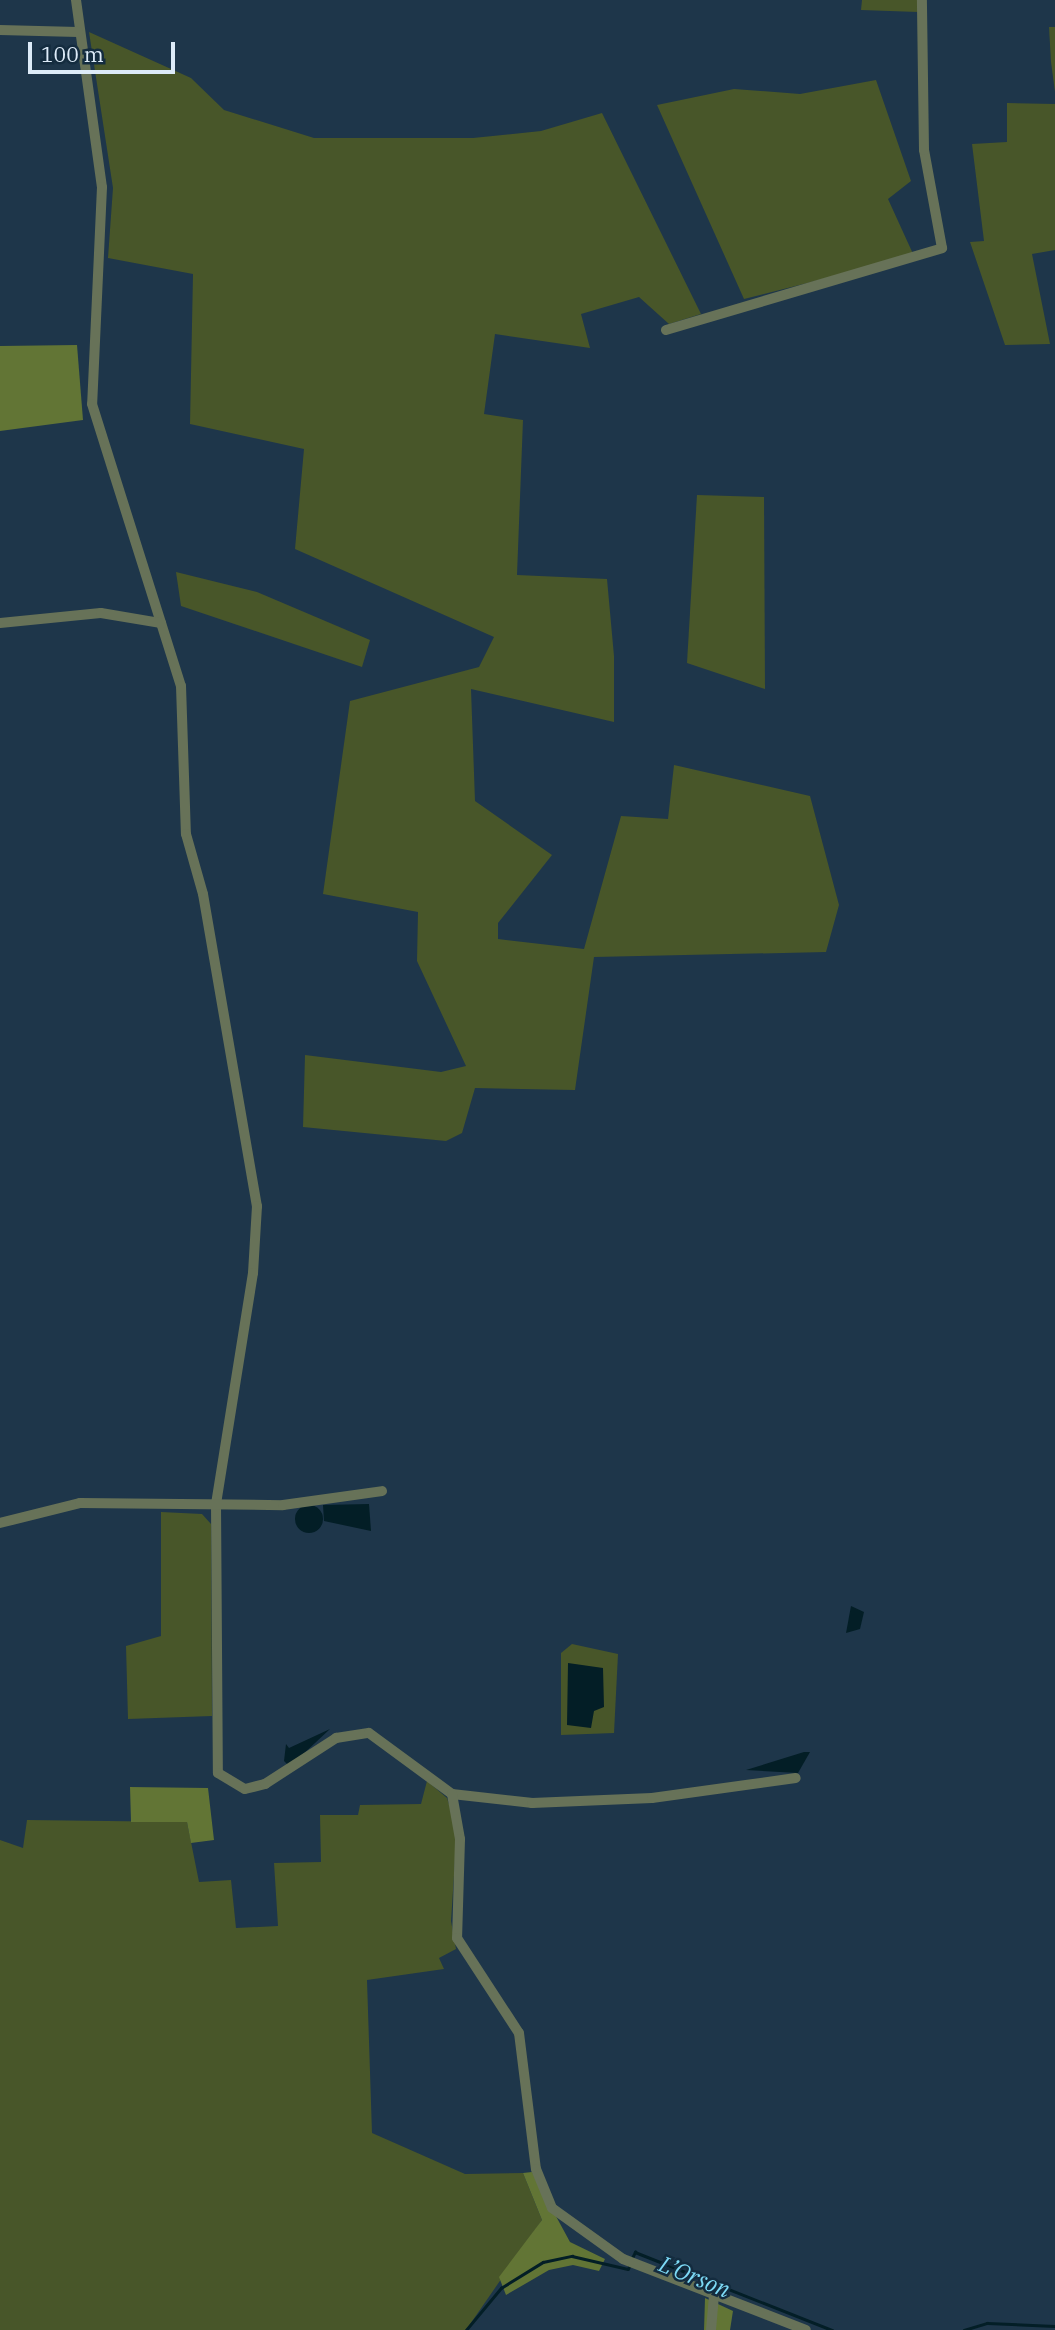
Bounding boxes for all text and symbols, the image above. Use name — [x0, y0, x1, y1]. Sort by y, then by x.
scale bar — [32, 28, 178, 72]
text: 100 m — [41, 40, 104, 68]
water label: L’Orson — [655, 2249, 735, 2303]

